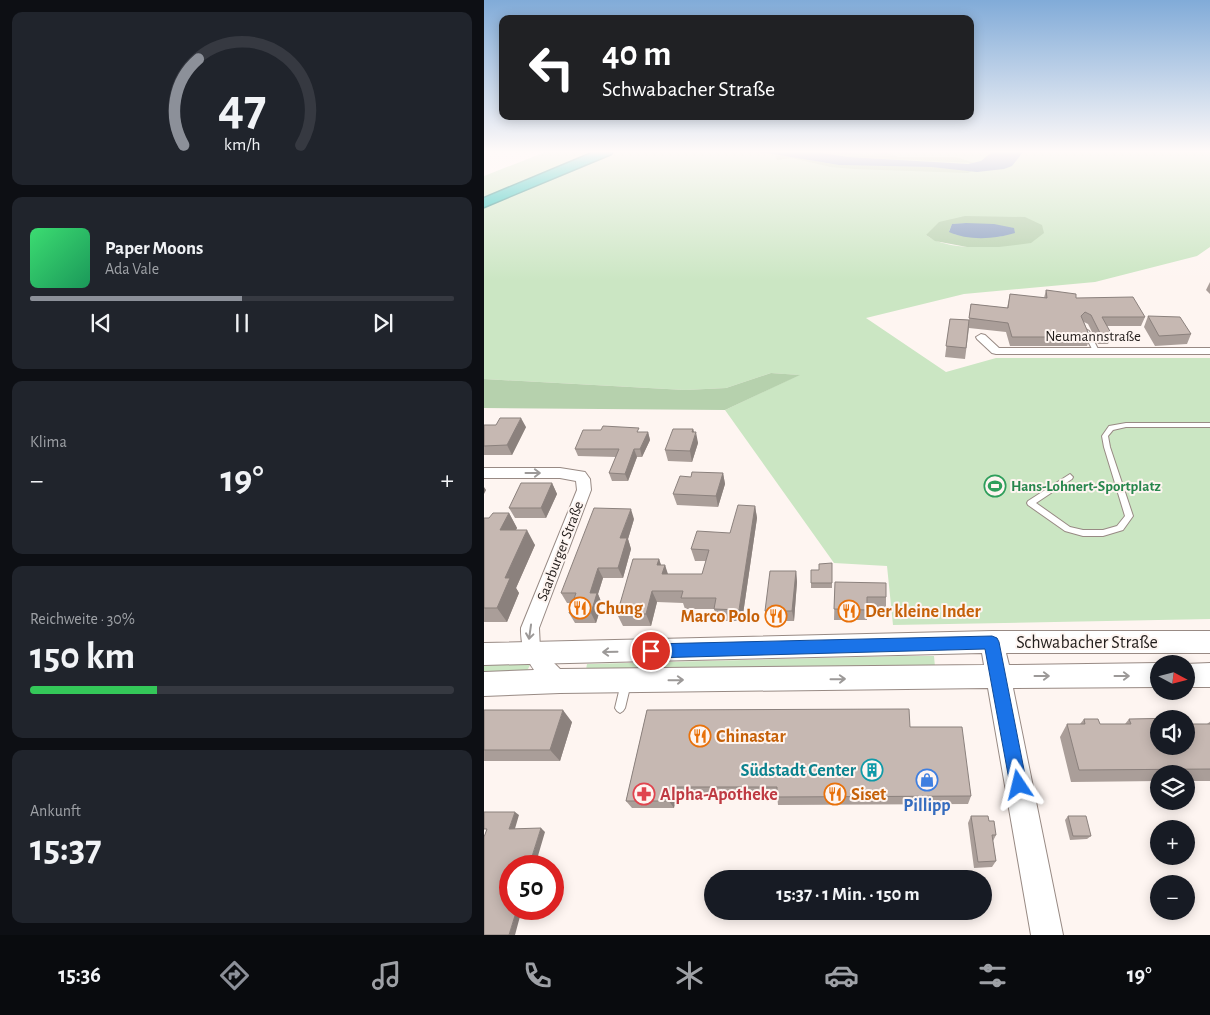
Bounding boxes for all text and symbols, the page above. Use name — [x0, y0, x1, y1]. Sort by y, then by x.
icon: left — [519, 35, 584, 100]
text: 40 m — [602, 37, 671, 72]
text: Schwabacher Straße — [602, 78, 775, 100]
text: 47 — [218, 82, 266, 134]
text: km/h — [224, 136, 260, 154]
text: Paper Moons — [105, 239, 203, 258]
text: Ada Vale — [105, 261, 159, 277]
icon: previous — [87, 309, 115, 337]
icon: pause — [228, 309, 256, 337]
icon: next — [369, 309, 397, 337]
street label: Neumannstraße — [1045, 329, 1141, 344]
text: Klima — [30, 434, 67, 450]
text: 19° — [220, 461, 264, 499]
text: − — [30, 467, 43, 495]
text: + — [441, 467, 454, 495]
one-way arrow — [524, 468, 540, 478]
sports icon: Hans-Lohnert-Sportplatz — [983, 474, 1007, 498]
place label: Hans-Lohnert-Sportplatz — [1011, 479, 1161, 494]
street label: Saarburger Straße — [535, 499, 586, 603]
restaurant icon: Chung — [568, 596, 592, 620]
restaurant icon: Der kleine Inder — [837, 599, 861, 623]
place label: Chung — [596, 600, 644, 618]
place label: Der kleine Inder — [865, 603, 981, 621]
restaurant icon: Marco Polo — [764, 604, 788, 628]
place label: Marco Polo — [681, 608, 760, 626]
text: Reichweite · 30% — [30, 611, 135, 627]
one-way arrow — [525, 623, 535, 639]
pin — [630, 630, 672, 672]
street label: Schwabacher Straße — [1016, 634, 1158, 652]
icon: arrive — [637, 637, 665, 665]
text: 150 km — [30, 638, 135, 676]
one-way arrow — [603, 647, 619, 657]
north arrow — [1150, 655, 1195, 700]
map controls — [1150, 655, 1195, 920]
one-way arrow — [1033, 671, 1049, 681]
one-way arrow — [1114, 671, 1130, 681]
one-way arrow — [830, 674, 846, 684]
one-way arrow — [668, 675, 684, 685]
button: sound — [1150, 710, 1195, 755]
restaurant icon: Chinastar — [688, 724, 712, 748]
place label: Chinastar — [716, 728, 786, 746]
building icon: Südstadt Center — [860, 758, 884, 782]
position arrow — [992, 758, 1044, 810]
place label: Südstadt Center — [740, 762, 857, 780]
button: layers — [1150, 765, 1195, 810]
shop icon: Pillipp — [915, 768, 939, 792]
pharmacy icon: Alpha-Apotheke — [632, 782, 656, 806]
restaurant icon: Siset — [823, 782, 847, 806]
place label: Alpha-Apotheke — [660, 786, 778, 804]
place label: Siset — [851, 786, 886, 804]
place label: Pillipp — [903, 797, 951, 815]
text: Ankunft — [30, 803, 81, 819]
button: + — [1150, 820, 1195, 865]
text: 15:37 — [30, 830, 102, 868]
speed limit sign: 50 — [499, 855, 564, 920]
button: − — [1150, 875, 1195, 920]
text: 15:37 · 1 Min. · 150 m — [776, 885, 920, 904]
icon: directions — [217, 958, 252, 993]
icon: music — [369, 958, 404, 993]
icon: phone — [520, 958, 555, 993]
icon: climate — [672, 958, 707, 993]
icon: car — [824, 958, 859, 993]
icon: filters — [975, 958, 1010, 993]
text: 15:36 — [58, 964, 101, 986]
text: 19° — [1127, 964, 1152, 986]

